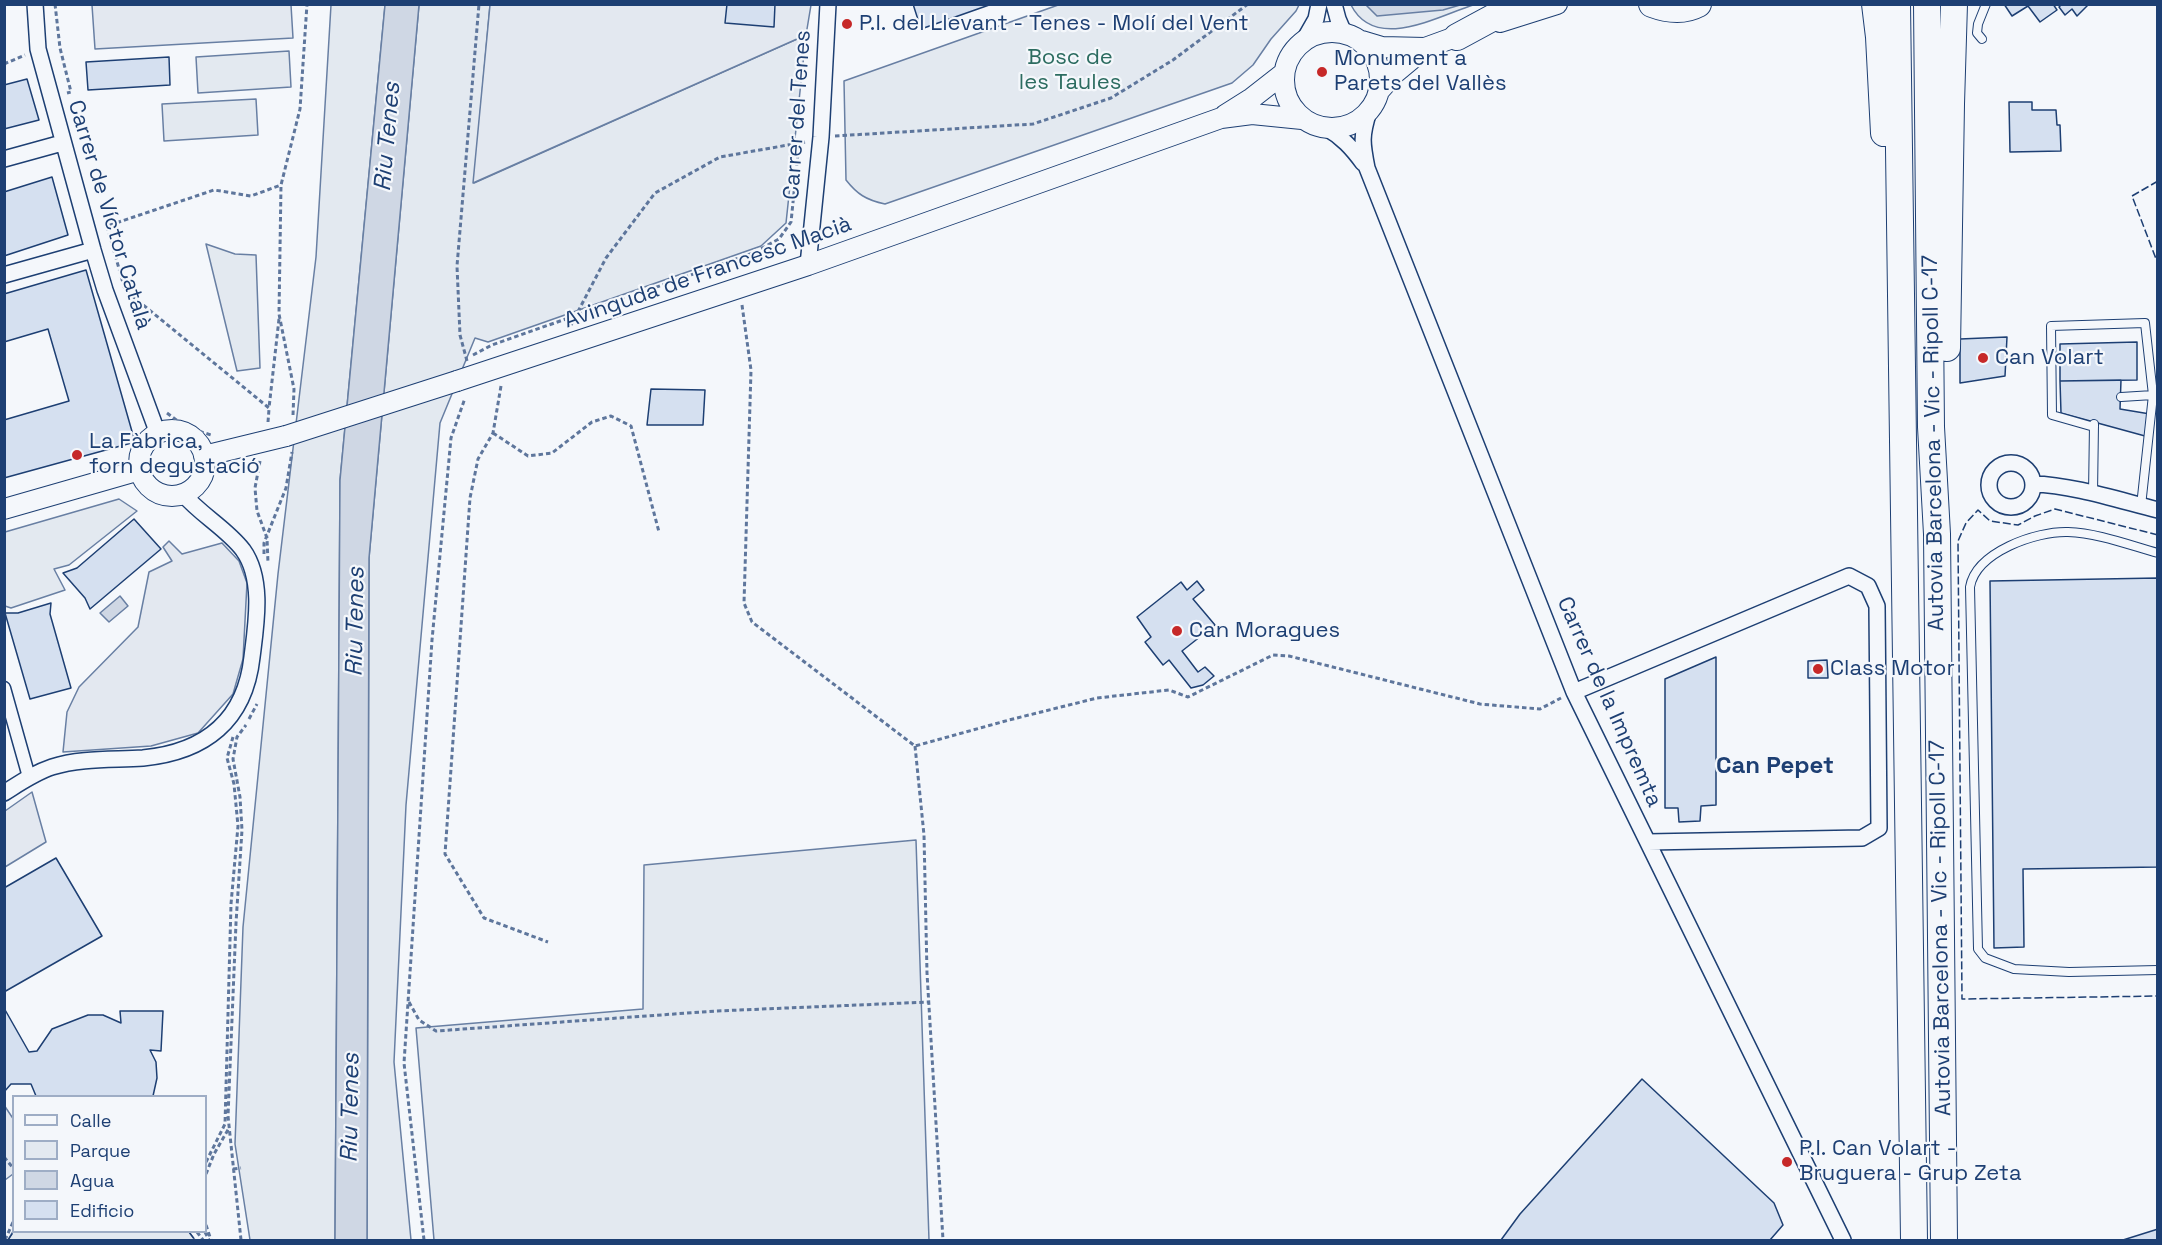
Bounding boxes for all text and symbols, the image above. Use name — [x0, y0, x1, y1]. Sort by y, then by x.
place label: P.I. del Llevant - Tenes - Molí del Vent — [859, 11, 1249, 37]
marker: P.I. del Llevant - Tenes - Molí del Vent — [840, 17, 854, 31]
street label: Carrer del Tenes — [779, 29, 817, 201]
park label: Bosc de les Taules — [1019, 45, 1121, 96]
place label: Monument a Parets del Vallès — [1334, 46, 1507, 98]
marker: Monument a Parets del Vallès — [1315, 65, 1329, 79]
water label: Riu Tenes — [369, 81, 407, 193]
street label: Carrer de Víctor Català — [61, 97, 157, 333]
street label: Avinguda de Francesc Macià — [561, 211, 855, 335]
street label: Autovia Barcelona - Vic - Ripoll C-17 — [1918, 255, 1950, 631]
place label: Can Volart — [1995, 345, 2104, 371]
marker: Can Volart — [1976, 351, 1990, 365]
place label: La Fàbrica, forn degustació — [89, 429, 260, 481]
marker: La Fàbrica, forn degustació — [70, 448, 84, 462]
water label: Riu Tenes — [341, 567, 371, 677]
street label: Carrer de la Impremta — [1551, 593, 1667, 811]
place label: Can Moragues — [1189, 618, 1340, 644]
marker: Can Moragues — [1170, 624, 1184, 638]
place label: Class Motor — [1830, 656, 1955, 682]
marker: Class Motor — [1811, 662, 1825, 676]
street label: Autovia Barcelona - Vic - Ripoll C-17 — [1925, 740, 1957, 1116]
district label: Can Pepet — [1716, 752, 1834, 780]
water label: Riu Tenes — [336, 1053, 366, 1163]
legend — [12, 1095, 207, 1233]
text: Calle — [70, 1109, 111, 1132]
place label: P.I. Can Volart - Bruguera - Grup Zeta — [1799, 1136, 2022, 1188]
text: Parque — [70, 1139, 131, 1162]
marker: P.I. Can Volart - Bruguera - Grup Zeta — [1780, 1155, 1794, 1169]
text: Agua — [70, 1169, 114, 1192]
text: Edificio — [70, 1199, 134, 1222]

